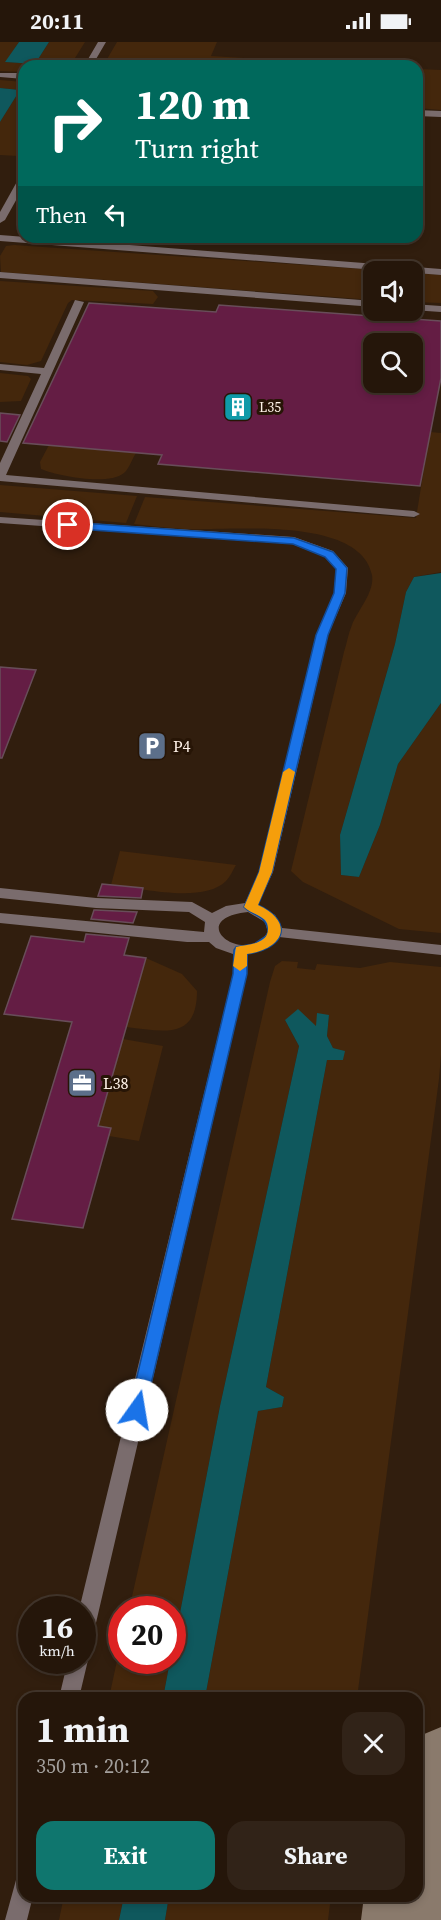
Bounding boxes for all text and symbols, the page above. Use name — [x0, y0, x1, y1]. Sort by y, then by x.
text: 20:11 — [30, 6, 84, 36]
text: 120 m — [135, 75, 250, 133]
icon: right — [36, 84, 114, 162]
text: Turn right — [135, 130, 259, 167]
icon: left — [99, 198, 132, 231]
text: Then — [36, 200, 87, 230]
map controls — [363, 261, 423, 393]
button: sound — [363, 261, 423, 321]
button: search — [363, 333, 423, 393]
building icon: L35 — [222, 391, 254, 423]
place label: L35 — [259, 397, 281, 417]
pin — [42, 499, 93, 550]
icon: arrive — [51, 508, 84, 541]
parking icon: P4 — [136, 730, 168, 762]
place label: P4 — [173, 735, 190, 757]
office icon: L38 — [66, 1067, 98, 1099]
place label: L38 — [103, 1072, 129, 1094]
position arrow — [105, 1378, 169, 1442]
speed limit sign: 20 — [108, 1596, 186, 1674]
text: 16 — [41, 1607, 73, 1648]
text: km/h — [39, 1640, 75, 1661]
text: 1 min — [36, 1705, 129, 1754]
button: close — [342, 1712, 405, 1775]
text: 350 m · 20:12 — [36, 1752, 150, 1780]
button: Exit — [36, 1821, 215, 1890]
button: Share — [227, 1821, 405, 1890]

